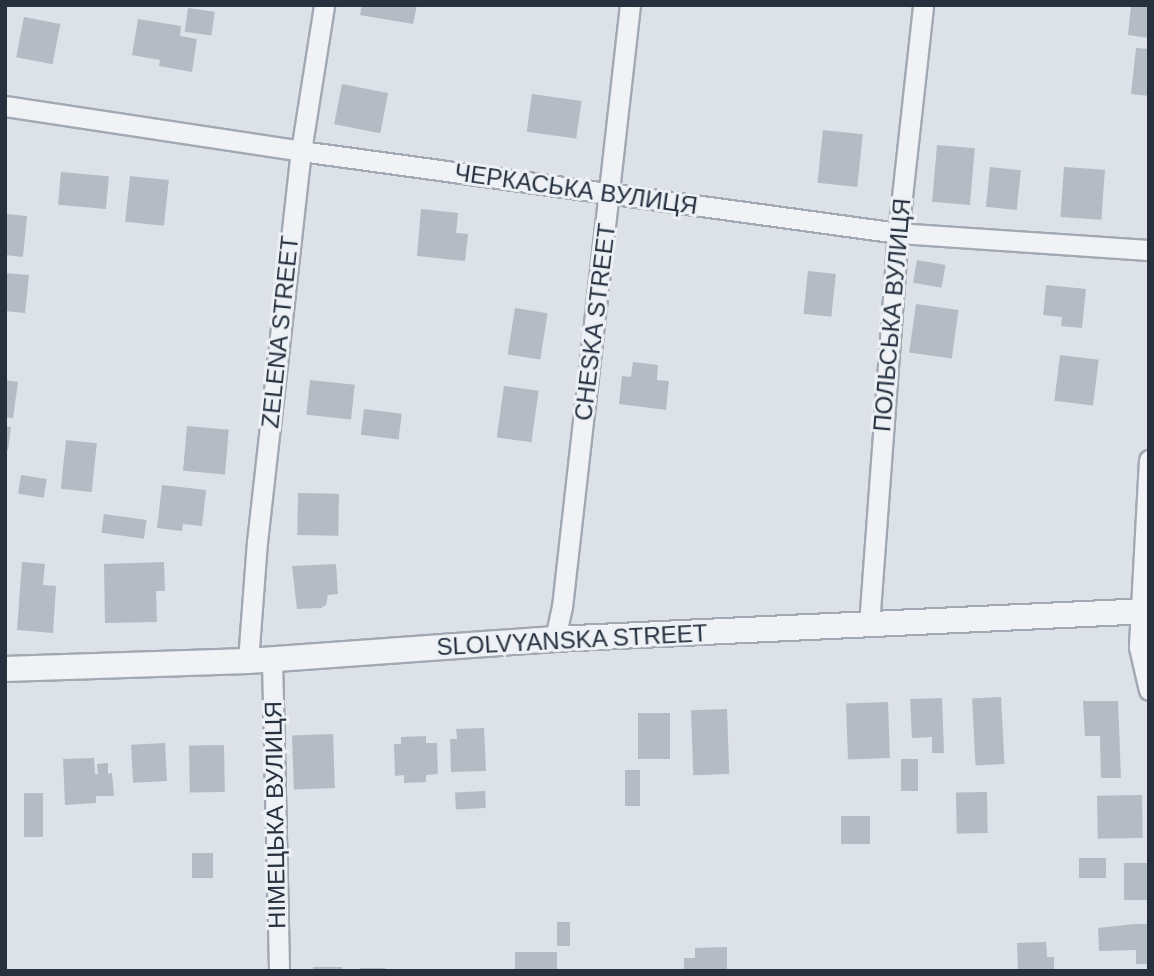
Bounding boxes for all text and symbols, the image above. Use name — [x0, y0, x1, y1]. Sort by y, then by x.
street label: ЧЕРКАСЬКА ВУЛИЦЯ — [453, 158, 699, 220]
street label: ПОЛЬСЬКА ВУЛИЦЯ — [867, 197, 917, 433]
street label: CHESKA STREET — [569, 221, 621, 423]
street label: ZELENA STREET — [256, 234, 304, 430]
street label: SLOLVYANSKA STREET — [435, 618, 709, 662]
street label: НІМЕЦЬКА ВУЛИЦЯ — [259, 701, 291, 929]

